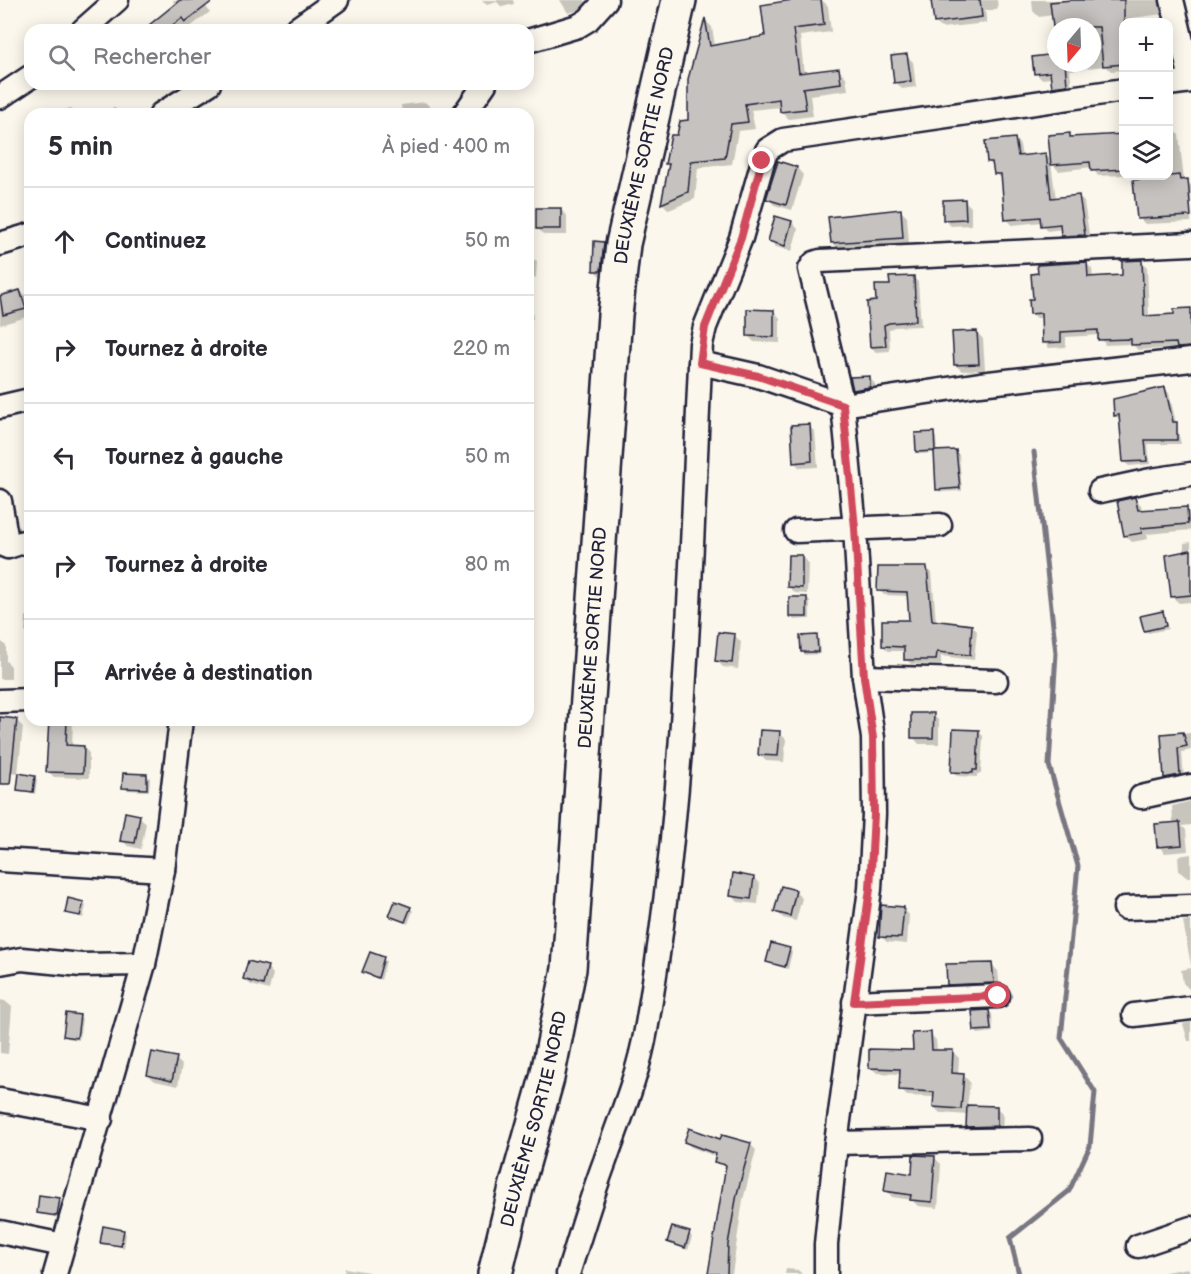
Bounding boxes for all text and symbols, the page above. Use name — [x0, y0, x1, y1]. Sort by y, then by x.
north arrow — [1047, 18, 1101, 72]
map controls — [1119, 18, 1173, 180]
button: + — [1119, 18, 1173, 72]
search box — [24, 24, 534, 90]
icon: search — [45, 41, 78, 74]
text: Rechercher — [93, 44, 211, 71]
street label: DEUXIÈME SORTIE NORD — [611, 45, 679, 265]
button: − — [1119, 72, 1173, 126]
button: layers — [1119, 126, 1173, 180]
text: 5 min — [48, 132, 113, 163]
text: À pied · 400 m — [382, 135, 510, 159]
route end — [748, 147, 774, 173]
icon: ahead — [48, 225, 81, 258]
text: Continuez — [105, 228, 206, 255]
text: 50 m — [465, 229, 510, 253]
icon: right — [48, 333, 81, 366]
text: Tournez à droite — [105, 336, 268, 363]
text: 220 m — [453, 337, 510, 361]
icon: left — [48, 441, 81, 474]
text: Tournez à gauche — [105, 444, 283, 471]
text: 50 m — [465, 445, 510, 469]
street label: DEUXIÈME SORTIE NORD — [575, 526, 611, 749]
icon: right — [48, 549, 81, 582]
text: Tournez à droite — [105, 552, 268, 579]
text: 80 m — [465, 553, 510, 577]
icon: arrive — [48, 657, 81, 690]
text: Arrivée à destination — [105, 660, 313, 687]
route start — [984, 982, 1010, 1008]
street label: DEUXIÈME SORTIE NORD — [497, 1009, 571, 1229]

